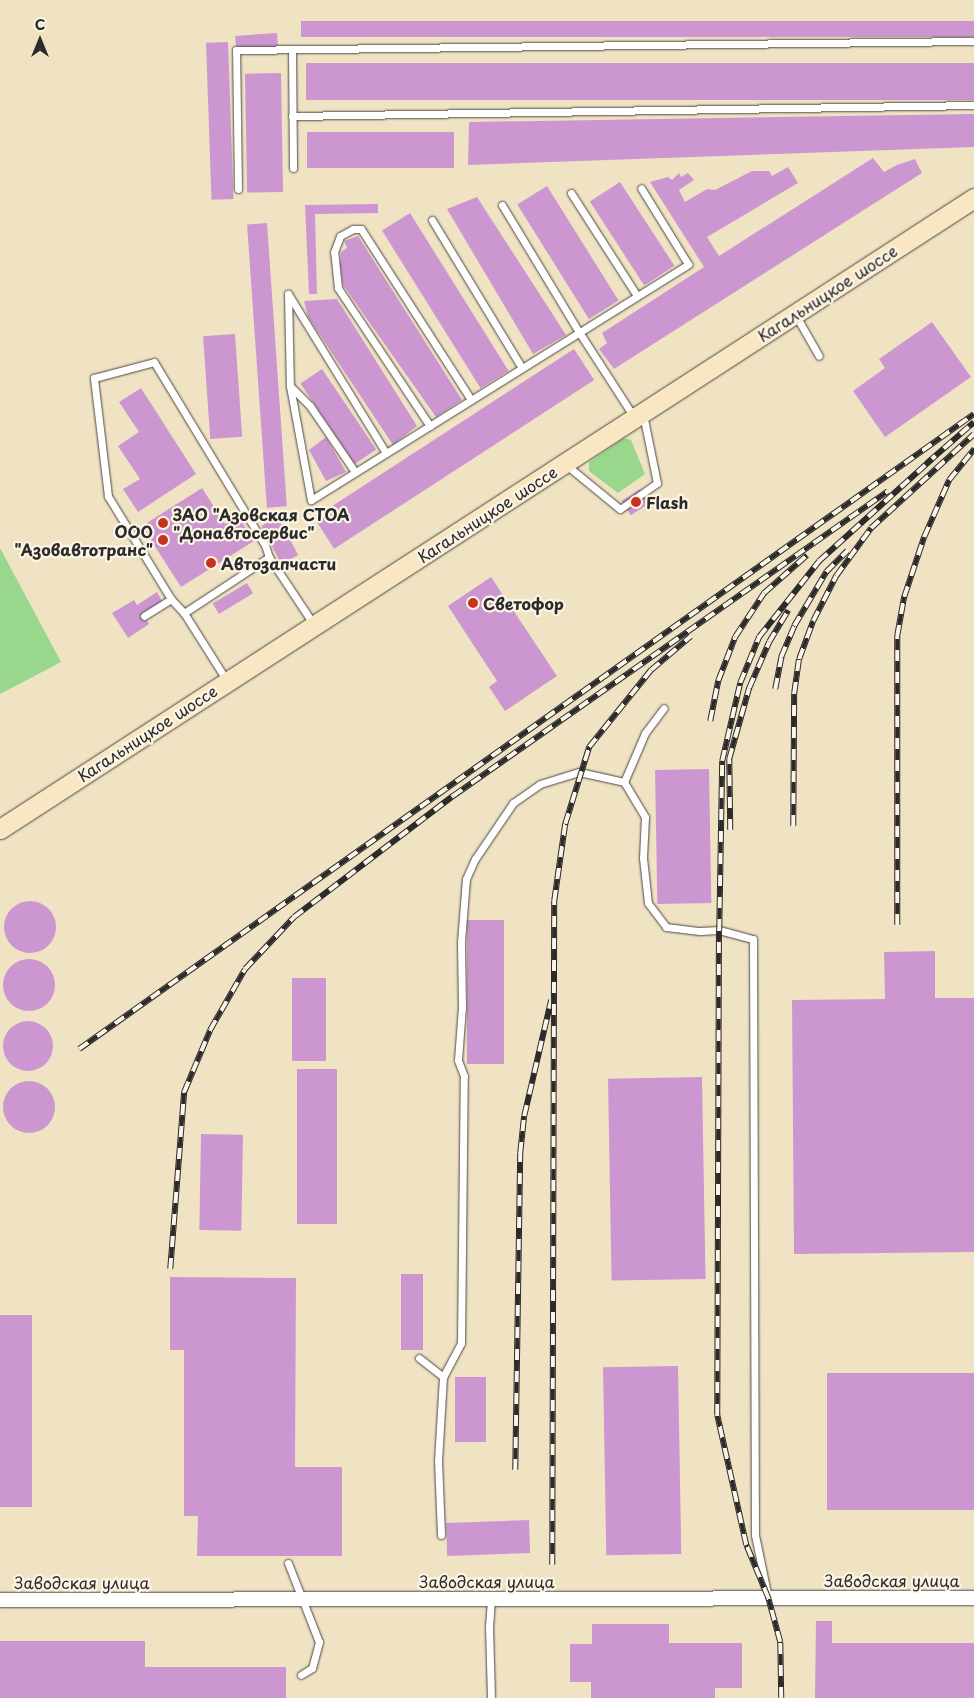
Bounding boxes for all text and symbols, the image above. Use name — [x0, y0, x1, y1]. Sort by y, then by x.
text: С — [35, 14, 45, 35]
north arrow — [15, 15, 65, 65]
street label: Кагальницкое шоссе — [754, 241, 900, 345]
street label: Кагальницкое шоссе — [414, 462, 560, 566]
place label: Flash — [646, 492, 688, 512]
marker: Flash — [630, 496, 642, 508]
place label: ЗАО "Азовская СТОА "Донавтосервис" — [173, 504, 351, 542]
marker: ЗАО "Азовская СТОА "Донавтосервис" — [157, 517, 169, 529]
place label: ООО "Азовавтотранс" — [14, 521, 153, 559]
marker: ООО "Азовавтотранс" — [157, 534, 169, 546]
place label: Автозапчасти — [221, 553, 336, 573]
marker: Автозапчасти — [205, 557, 217, 569]
place label: Светофор — [483, 593, 564, 613]
marker: Светофор — [467, 597, 479, 609]
street label: Кагальницкое шоссе — [74, 681, 220, 785]
street label: Заводская улица — [824, 1570, 960, 1590]
street label: Заводская улица — [419, 1571, 555, 1591]
street label: Заводская улица — [14, 1572, 150, 1592]

